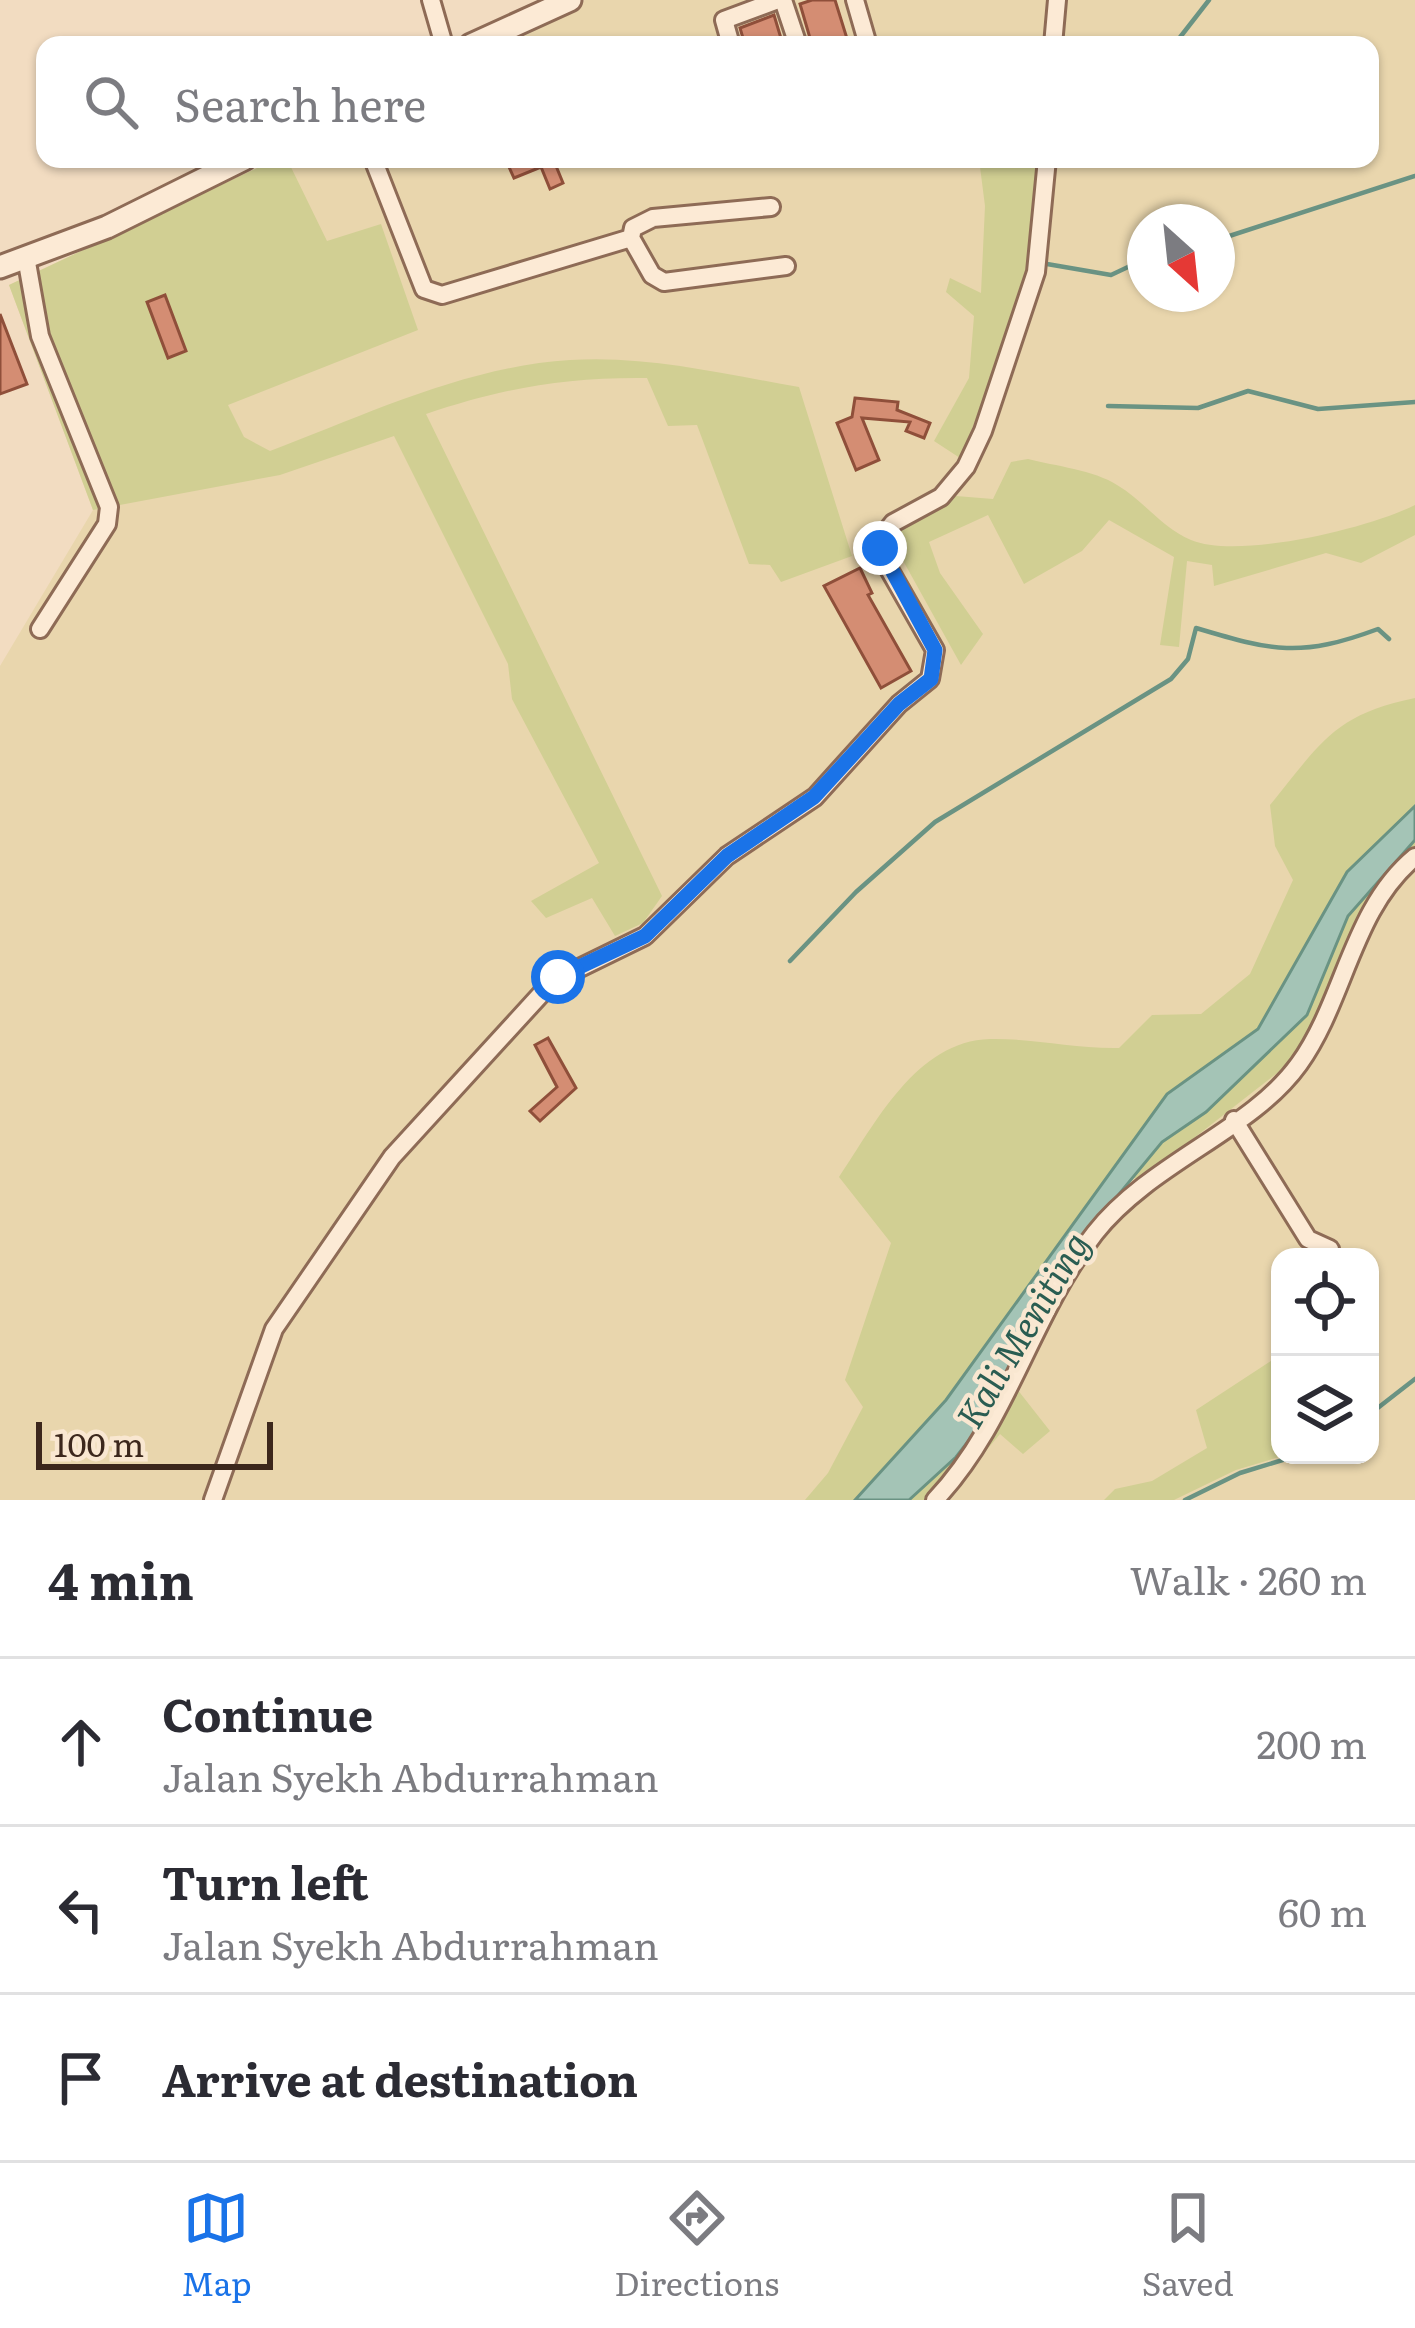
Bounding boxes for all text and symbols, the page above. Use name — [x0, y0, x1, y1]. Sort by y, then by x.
search box — [36, 36, 1379, 168]
icon: search — [78, 69, 144, 135]
text: Search here — [174, 69, 426, 136]
north arrow — [1127, 204, 1235, 312]
route end — [853, 521, 907, 575]
route start — [531, 950, 585, 1004]
water label: Kali Meniting — [942, 1221, 1100, 1437]
map controls — [1271, 1248, 1379, 1464]
button: locate — [1271, 1248, 1379, 1356]
button: layers — [1271, 1356, 1379, 1464]
scale bar — [36, 1416, 273, 1469]
text: 100 m — [54, 1418, 144, 1467]
text: 4 min — [48, 1540, 194, 1616]
text: Walk · 260 m — [1130, 1549, 1367, 1607]
text: Continue — [162, 1679, 373, 1746]
icon: ahead — [48, 1709, 114, 1775]
text: 200 m — [1257, 1713, 1367, 1771]
text: Jalan Syekh Abdurrahman — [162, 1746, 659, 1804]
text: Turn left — [162, 1847, 369, 1914]
icon: left — [48, 1877, 114, 1943]
text: 60 m — [1278, 1881, 1367, 1939]
text: Jalan Syekh Abdurrahman — [162, 1914, 659, 1972]
text: Arrive at destination — [162, 2044, 638, 2111]
icon: arrive — [48, 2045, 114, 2111]
tab: Map — [181, 2185, 252, 2306]
tab: Directions — [614, 2185, 779, 2306]
tab: Saved — [1142, 2185, 1234, 2306]

